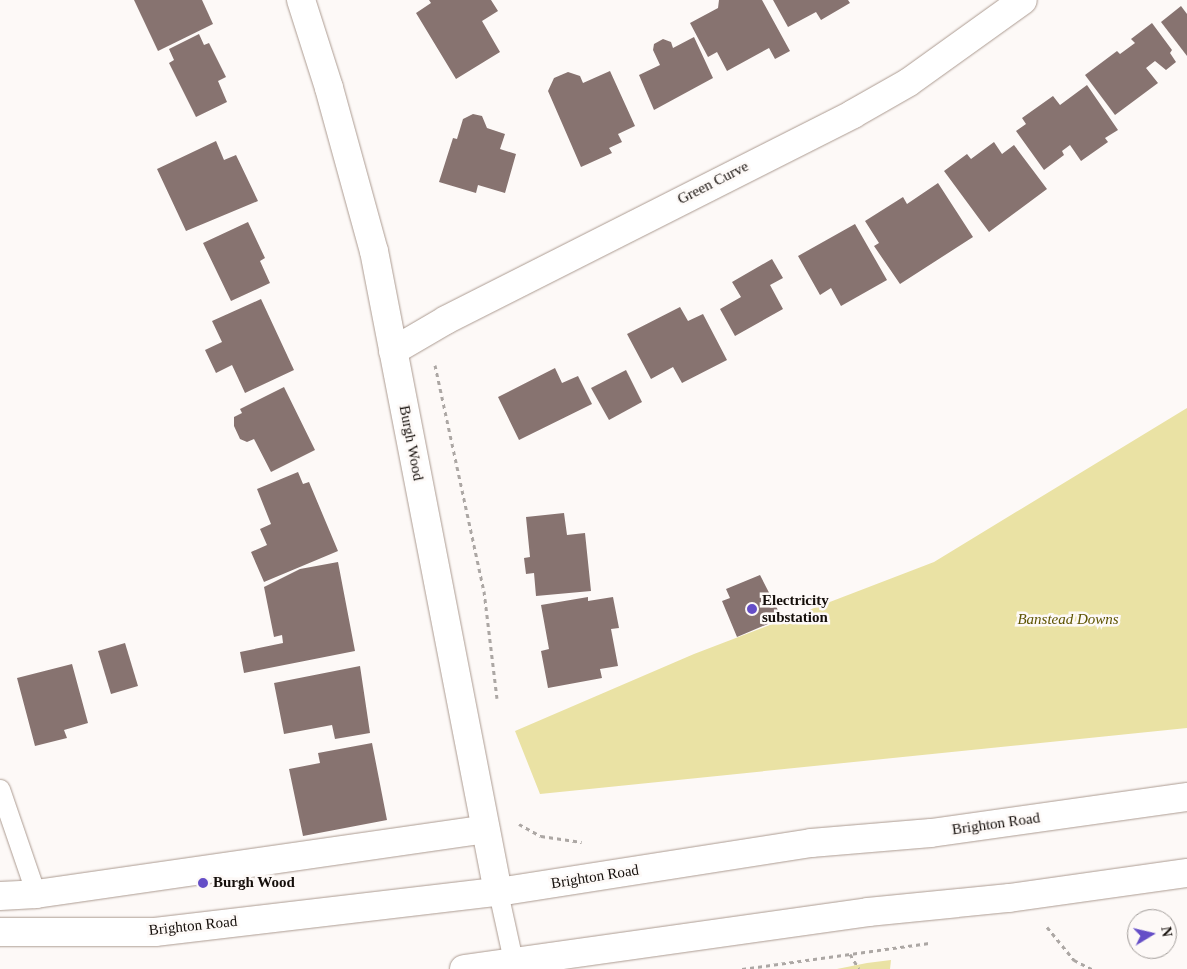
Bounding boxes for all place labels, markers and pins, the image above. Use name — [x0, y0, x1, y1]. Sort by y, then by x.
place label: Electricity substation — [762, 591, 829, 626]
marker: Electricity substation — [746, 603, 758, 615]
place label: Burgh Wood — [213, 874, 295, 892]
marker: Burgh Wood — [197, 877, 209, 889]

